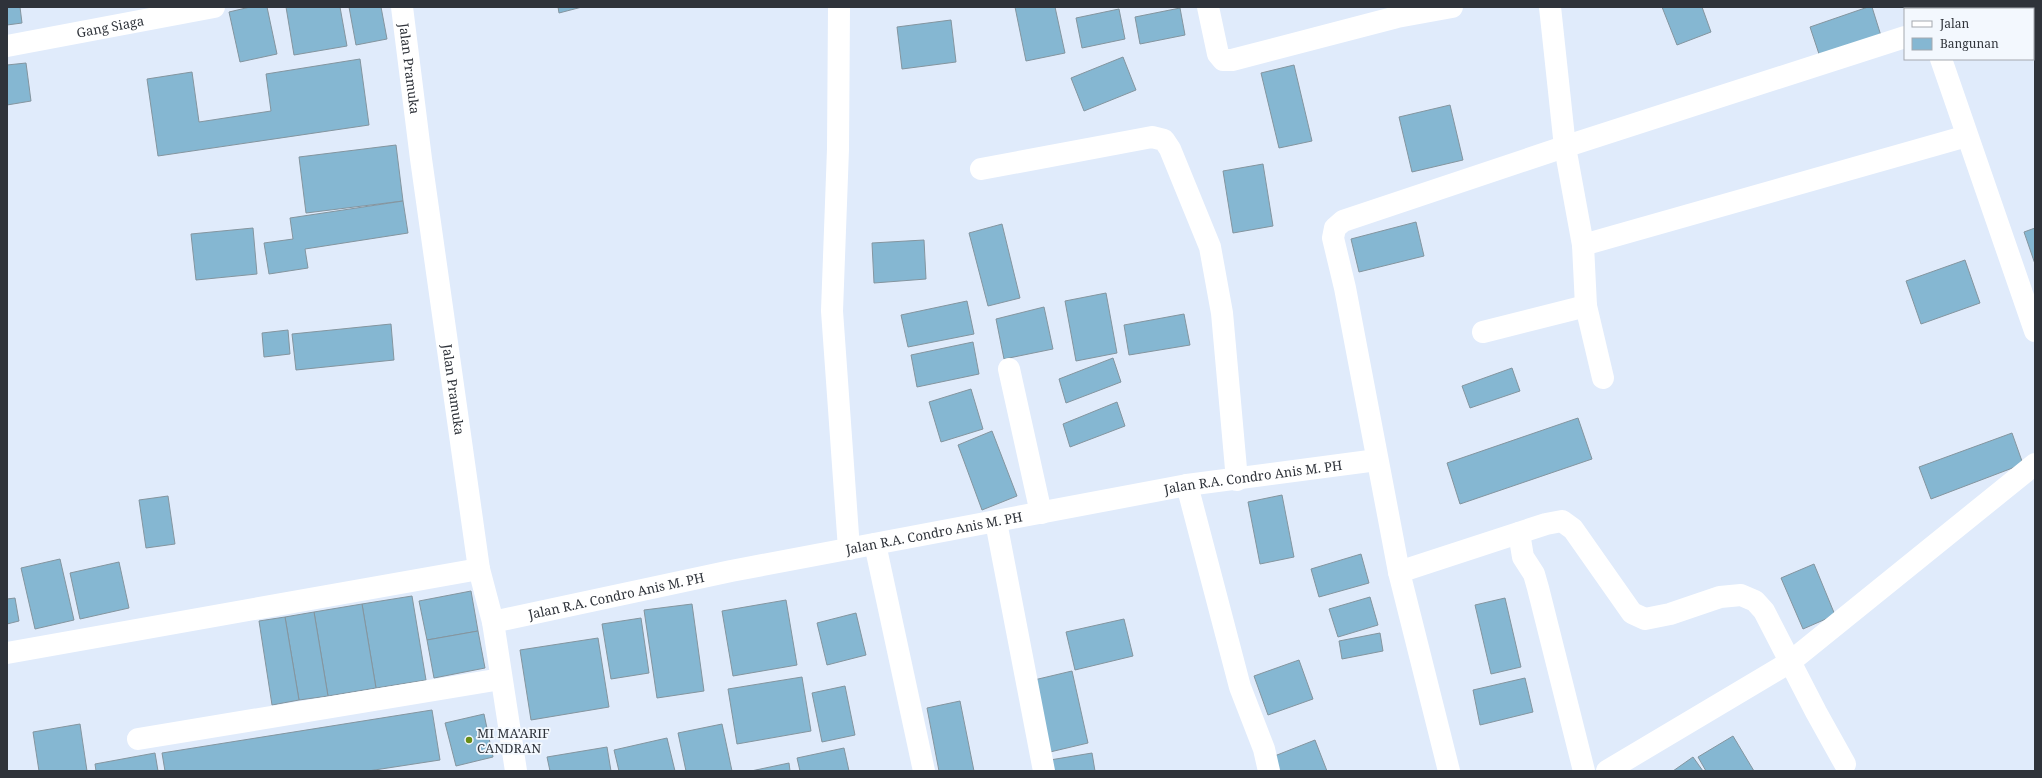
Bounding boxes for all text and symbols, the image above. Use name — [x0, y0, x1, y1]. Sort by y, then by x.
legend — [1904, 8, 2034, 60]
street label: Gang Siaga — [75, 11, 145, 42]
text: Jalan — [1939, 15, 1970, 32]
street label: Jalan Pramuka — [395, 21, 424, 115]
text: Bangunan — [1940, 35, 1999, 52]
street label: Jalan Pramuka — [438, 342, 469, 436]
street label: Jalan R.A. Condro Anis M. PH — [1161, 456, 1343, 498]
street label: Jalan R.A. Condro Anis M. PH — [843, 507, 1024, 558]
street label: Jalan R.A. Condro Anis M. PH — [526, 568, 706, 623]
place label: MI MA'ARIF CANDRAN — [477, 724, 550, 757]
marker: MI MA'ARIF CANDRAN — [464, 735, 474, 745]

